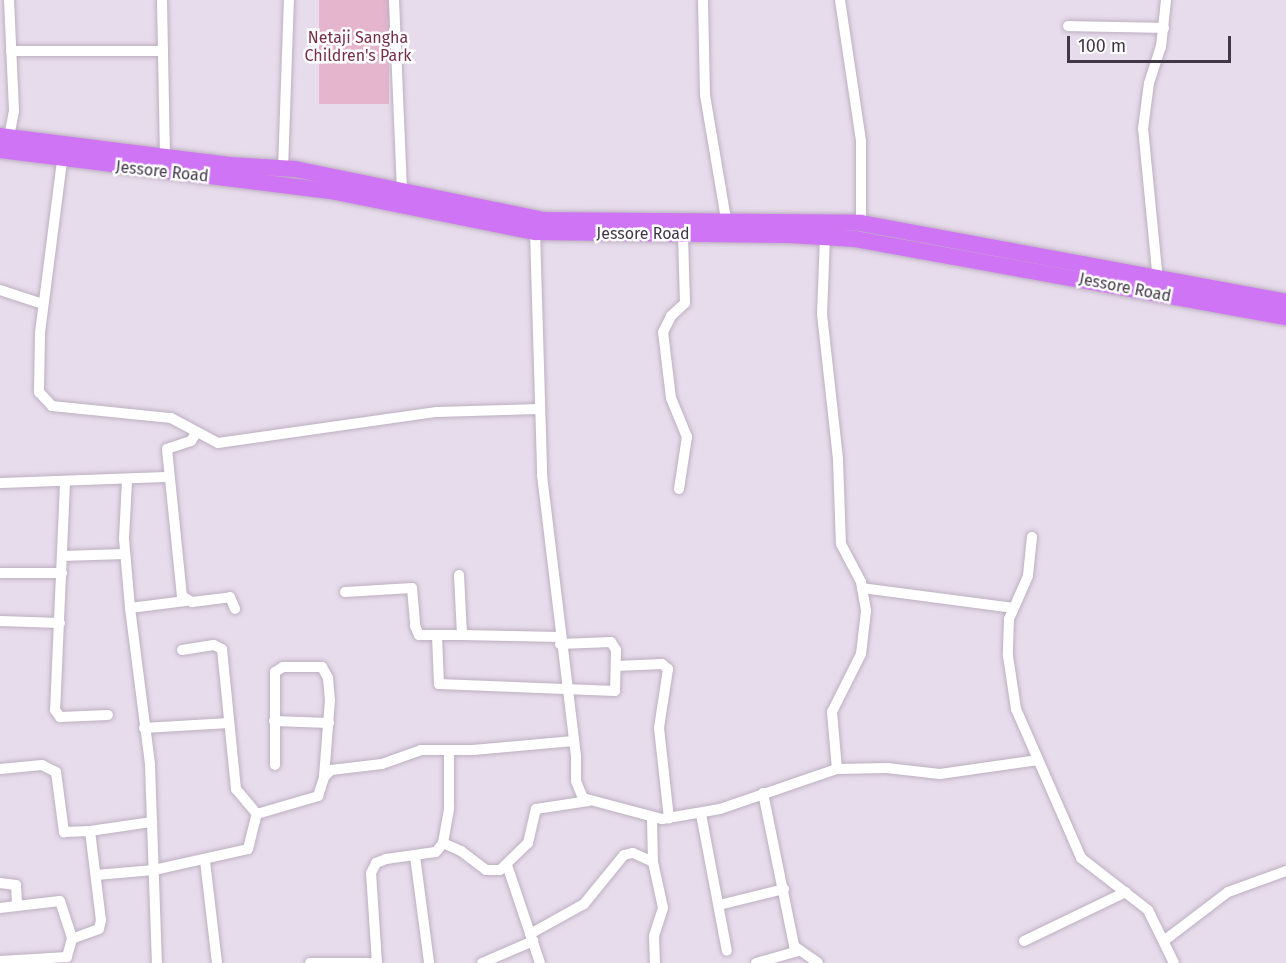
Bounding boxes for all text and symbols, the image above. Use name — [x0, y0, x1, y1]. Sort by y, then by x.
scale bar — [1070, 24, 1234, 62]
park label: Netaji Sangha Children's Park — [304, 28, 412, 66]
text: 100 m — [1078, 35, 1126, 57]
street label: Jessore Road — [115, 158, 209, 186]
street label: Jessore Road — [596, 224, 690, 244]
street label: Jessore Road — [1077, 270, 1173, 306]

